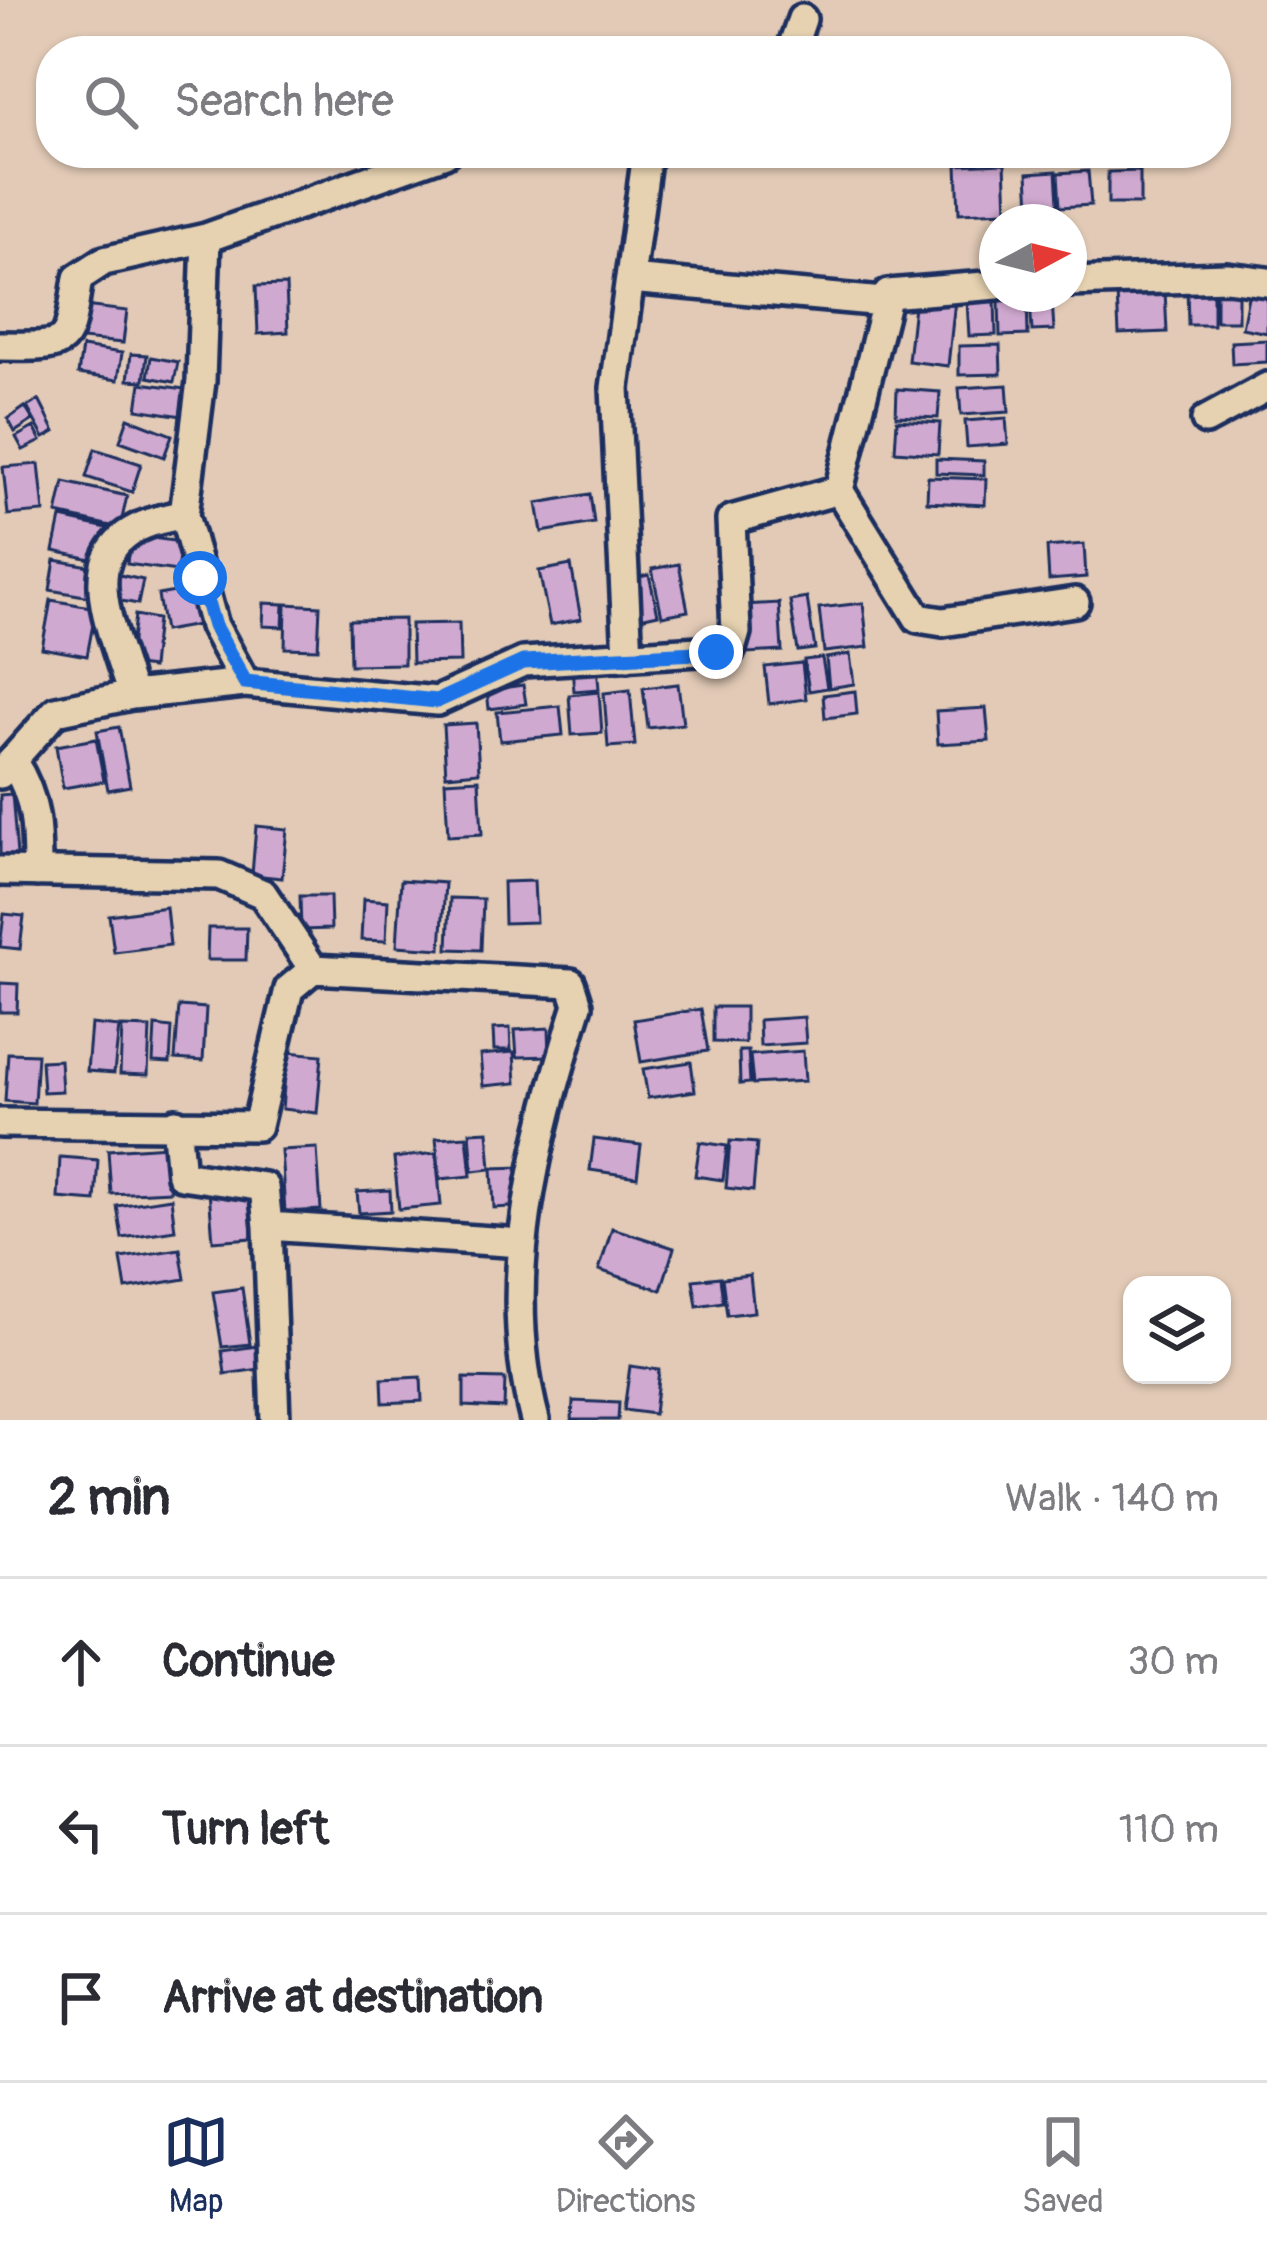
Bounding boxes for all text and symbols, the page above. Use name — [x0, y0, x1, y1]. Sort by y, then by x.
search box — [36, 36, 1231, 168]
icon: search — [78, 69, 144, 135]
text: Search here — [174, 74, 394, 130]
north arrow — [979, 204, 1087, 312]
route start — [173, 551, 227, 605]
route end — [689, 625, 743, 679]
map controls — [1123, 1276, 1231, 1384]
button: layers — [1123, 1276, 1231, 1384]
text: 2 min — [48, 1466, 170, 1530]
text: Walk · 140 m — [1005, 1474, 1219, 1523]
icon: ahead — [48, 1629, 114, 1695]
text: Continue — [162, 1634, 335, 1690]
text: 30 m — [1128, 1637, 1219, 1686]
icon: left — [48, 1797, 114, 1863]
text: Turn left — [162, 1802, 329, 1858]
text: 110 m — [1119, 1805, 1219, 1854]
icon: arrive — [48, 1965, 114, 2031]
text: Arrive at destination — [162, 1970, 543, 2026]
tab: Map — [163, 2109, 229, 2222]
tab: Directions — [556, 2109, 696, 2222]
tab: Saved — [1022, 2109, 1104, 2222]

